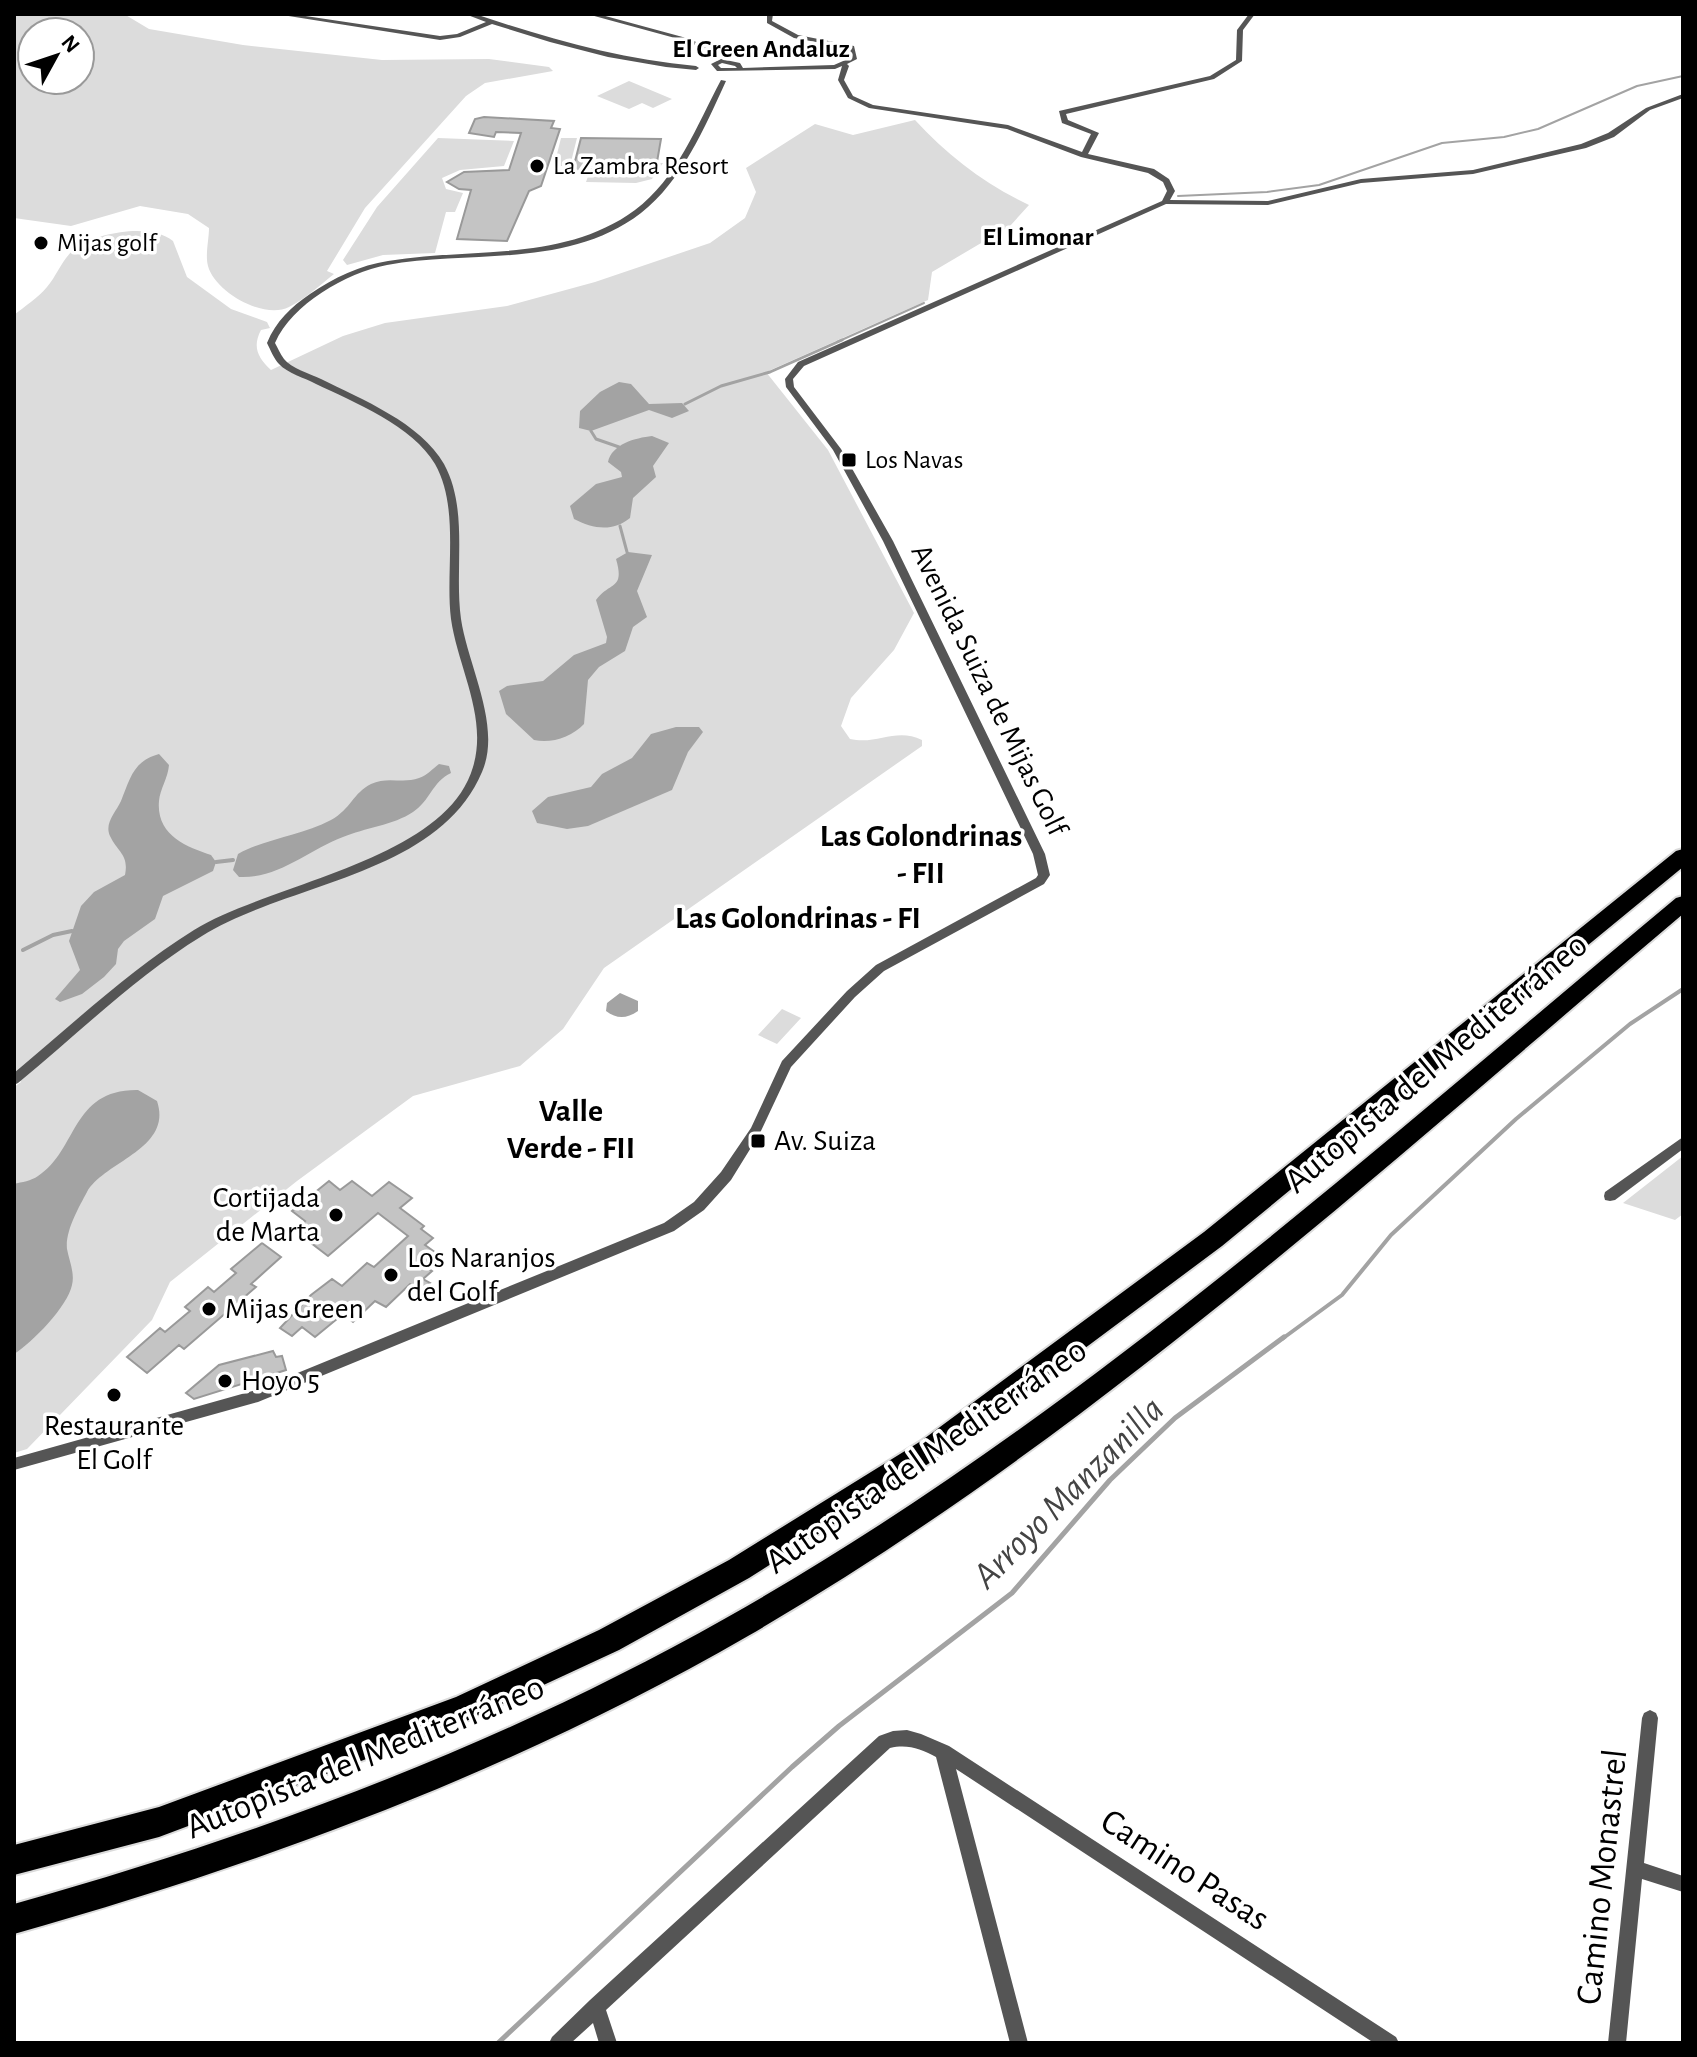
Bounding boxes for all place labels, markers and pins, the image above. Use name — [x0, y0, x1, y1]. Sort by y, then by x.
place label: La Zambra Resort — [553, 153, 728, 179]
marker: La Zambra Resort — [528, 157, 546, 175]
place label: Mijas golf — [57, 230, 158, 256]
marker: Mijas golf — [32, 234, 50, 252]
place label: Los Navas — [865, 447, 963, 473]
marker: Los Navas — [840, 451, 858, 469]
place label: Av. Suiza — [774, 1126, 876, 1156]
marker: Av. Suiza — [749, 1132, 767, 1150]
place label: Cortijada de Marta — [213, 1183, 320, 1247]
marker: Cortijada de Marta — [327, 1206, 345, 1224]
place label: Los Naranjos del Golf — [407, 1243, 556, 1307]
marker: Los Naranjos del Golf — [382, 1266, 400, 1284]
place label: Mijas Green — [225, 1294, 364, 1324]
marker: Mijas Green — [200, 1300, 218, 1318]
place label: Hoyo 5 — [241, 1366, 320, 1396]
marker: Hoyo 5 — [216, 1372, 234, 1390]
marker: Restaurante El Golf — [105, 1386, 123, 1404]
place label: Restaurante El Golf — [44, 1411, 184, 1475]

